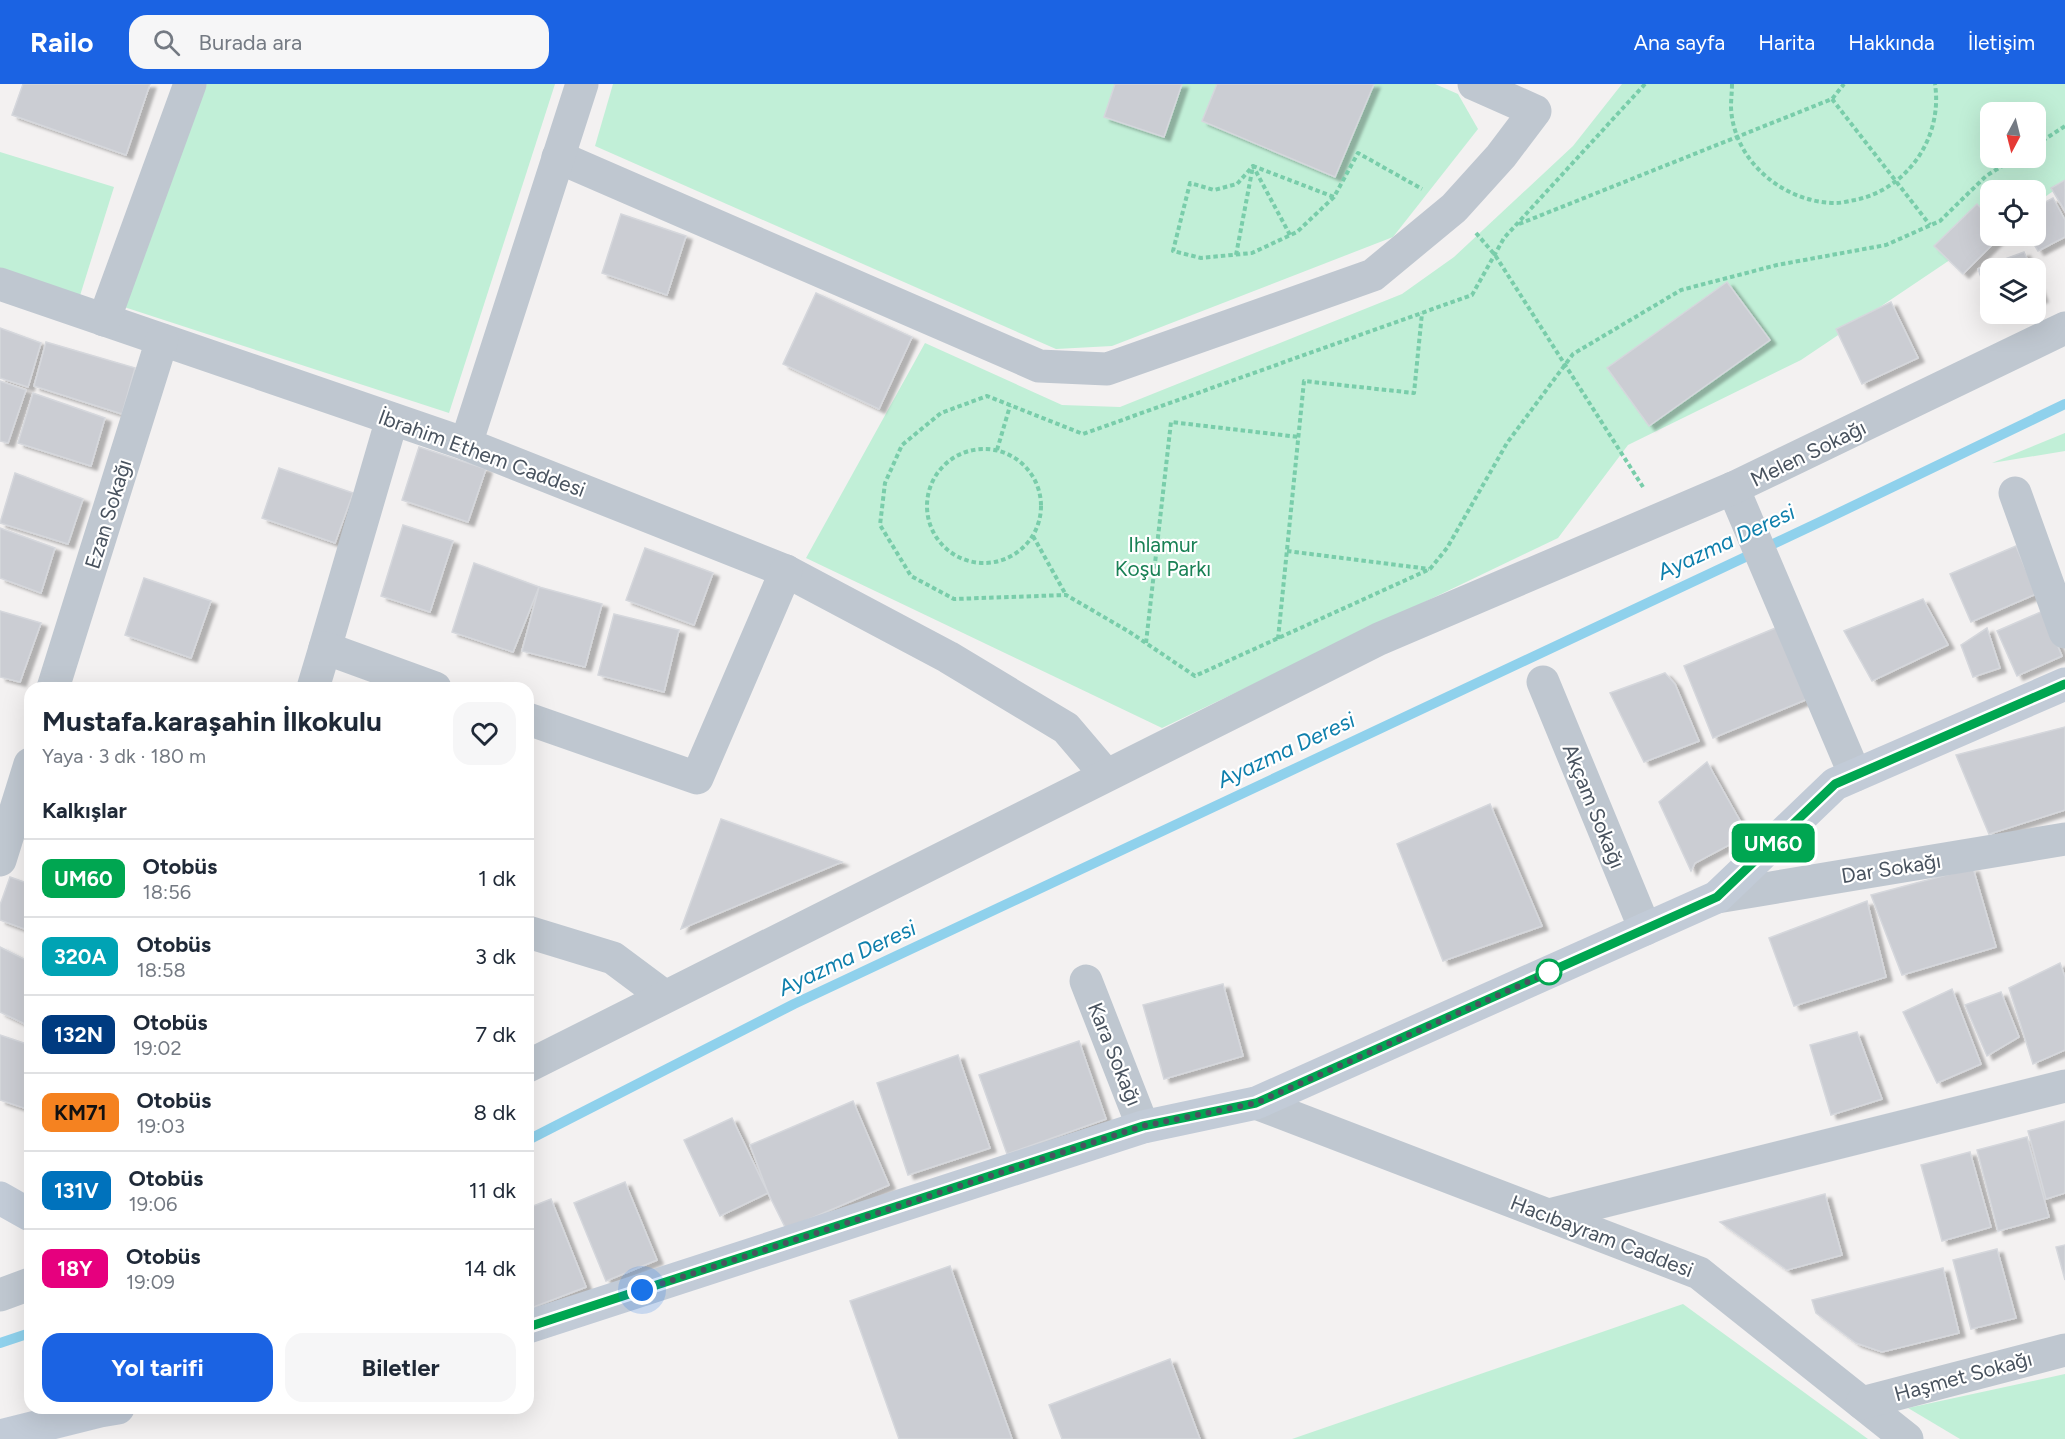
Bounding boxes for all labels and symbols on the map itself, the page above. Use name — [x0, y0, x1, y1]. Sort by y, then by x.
north arrow — [1980, 102, 2046, 168]
street label: İbrahim Ethem Caddesi — [375, 404, 589, 502]
street label: Melen Sokağı — [1746, 414, 1870, 492]
street label: Ezan Sokağı — [79, 456, 137, 572]
water label: Ayazma Deresi — [1652, 498, 1800, 586]
park label: Ihlamur Koşu Parkı — [1115, 532, 1211, 581]
water label: Ayazma Deresi — [1212, 706, 1360, 794]
street label: Akçam Sokağı — [1558, 740, 1630, 872]
line badge: UM60 — [1731, 824, 1815, 862]
street label: Dar Sokağı — [1839, 848, 1943, 888]
water label: Ayazma Deresi — [773, 914, 921, 1002]
unlabelled marker — [1536, 959, 1562, 985]
street label: Kara Sokağı — [1083, 999, 1147, 1109]
street label: Hacıbayram Caddesi — [1507, 1190, 1697, 1282]
your location — [627, 1275, 657, 1305]
street label: Haşmet Sokağı — [1891, 1346, 2035, 1406]

